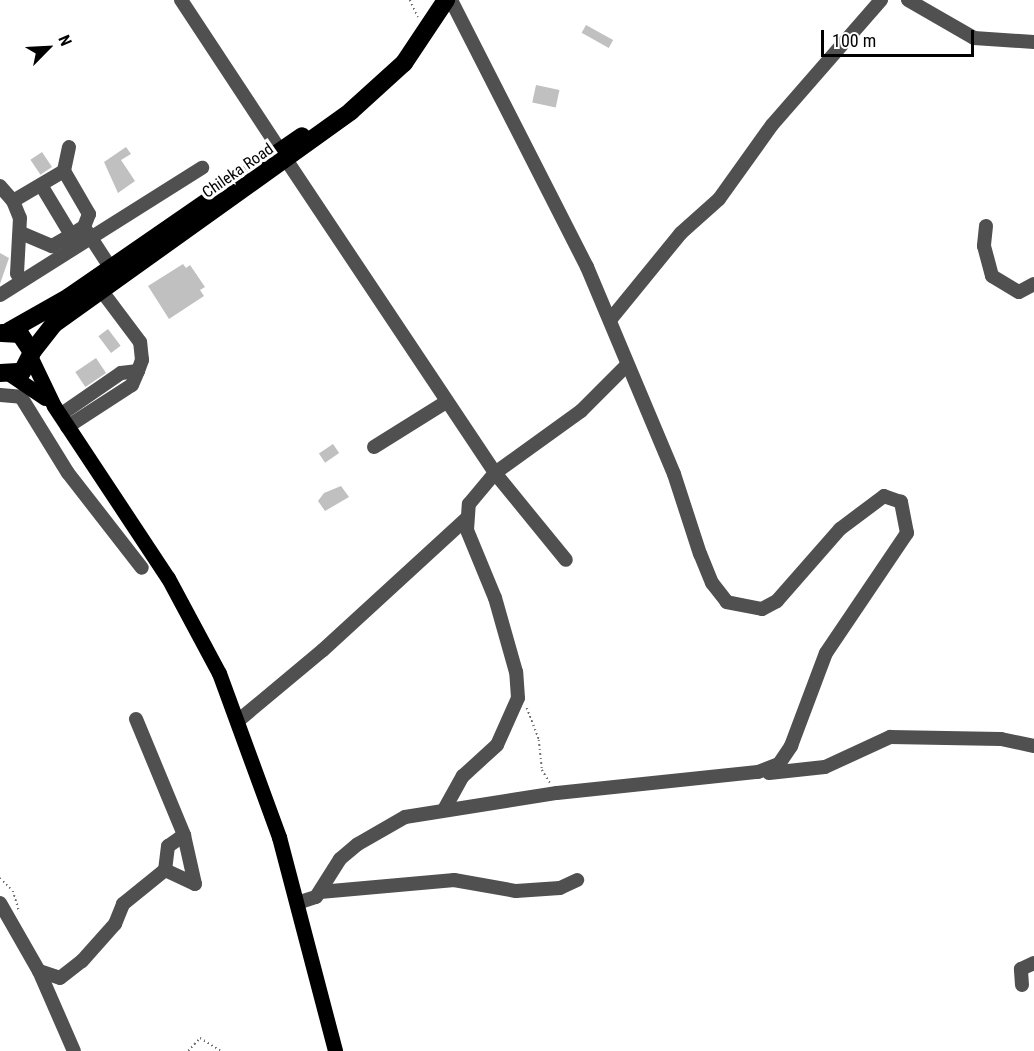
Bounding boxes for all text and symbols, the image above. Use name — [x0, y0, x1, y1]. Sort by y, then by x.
north arrow — [18, 18, 78, 78]
scale bar — [824, 18, 977, 56]
text: 100 m — [832, 30, 876, 51]
text: N — [54, 32, 76, 49]
street label: Chileka Road — [199, 140, 277, 202]

